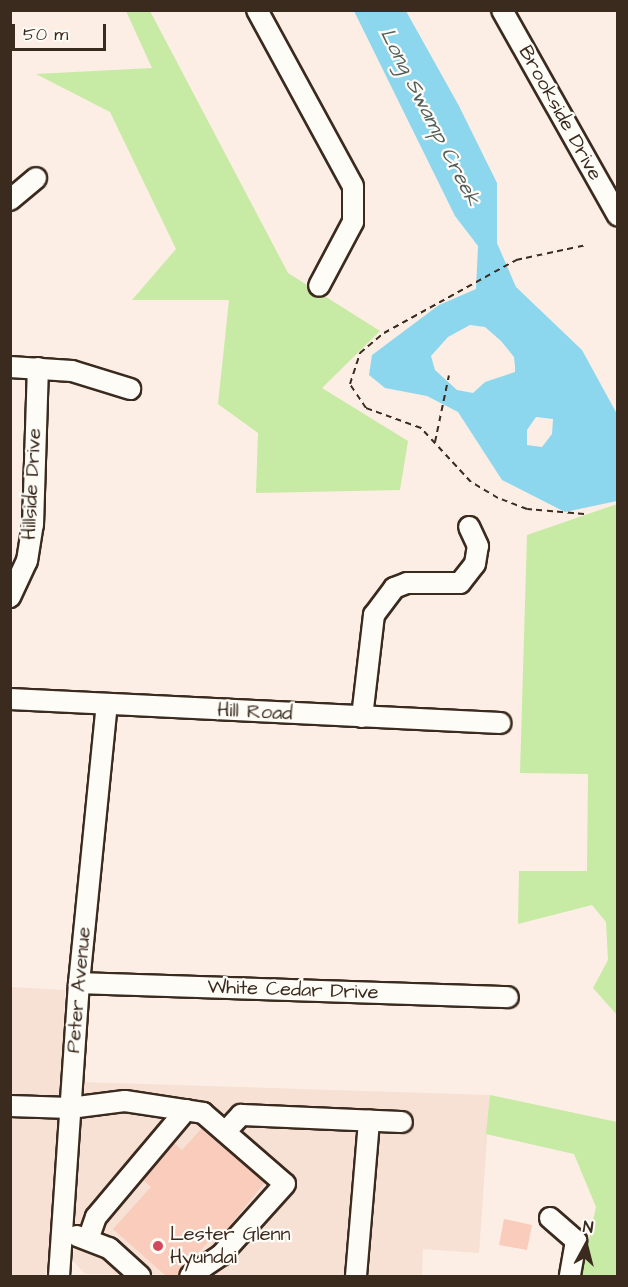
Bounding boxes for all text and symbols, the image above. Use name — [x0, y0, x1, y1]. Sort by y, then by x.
scale bar — [15, 12, 110, 50]
text: 50 m — [23, 22, 68, 47]
water label: Long Swamp Creek — [374, 24, 486, 210]
street label: Brookside Drive — [513, 41, 607, 185]
street label: Hillside Drive — [17, 428, 47, 540]
street label: Hill Road — [217, 698, 293, 726]
street label: Peter Avenue — [62, 926, 96, 1054]
street label: White Cedar Drive — [207, 975, 379, 1005]
north arrow — [556, 1215, 616, 1275]
text: N — [582, 1216, 595, 1239]
place label: Lester Glenn Hyundai — [170, 1222, 290, 1269]
marker: Lester Glenn Hyundai — [151, 1239, 165, 1253]

